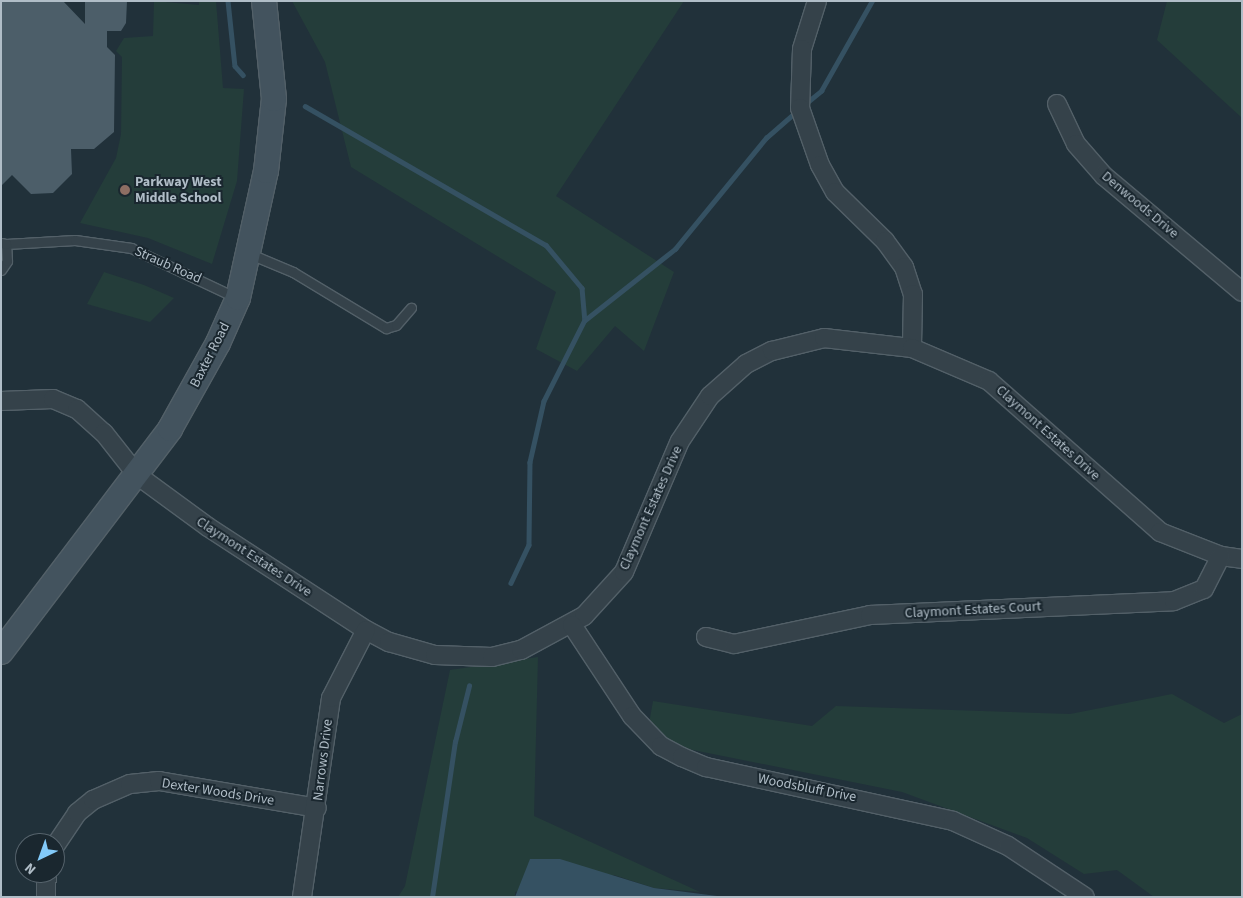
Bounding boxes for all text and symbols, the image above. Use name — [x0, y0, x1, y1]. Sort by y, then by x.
street label: Denwoods Drive — [1098, 168, 1182, 242]
place label: Parkway West Middle School — [135, 174, 222, 206]
marker: Parkway West Middle School — [119, 184, 131, 196]
street label: Straub Road — [132, 243, 204, 287]
street label: Baxter Road — [187, 320, 233, 390]
street label: Claymont Estates Drive — [992, 382, 1104, 484]
street label: Claymont Estates Drive — [616, 443, 686, 573]
street label: Claymont Estates Drive — [193, 513, 315, 601]
street label: Claymont Estates Court — [904, 598, 1042, 622]
street label: Narrows Drive — [310, 718, 336, 802]
street label: Woodsbluff Drive — [756, 770, 858, 806]
street label: Dexter Woods Drive — [161, 775, 275, 809]
north arrow — [15, 833, 65, 883]
text: N — [20, 858, 41, 879]

